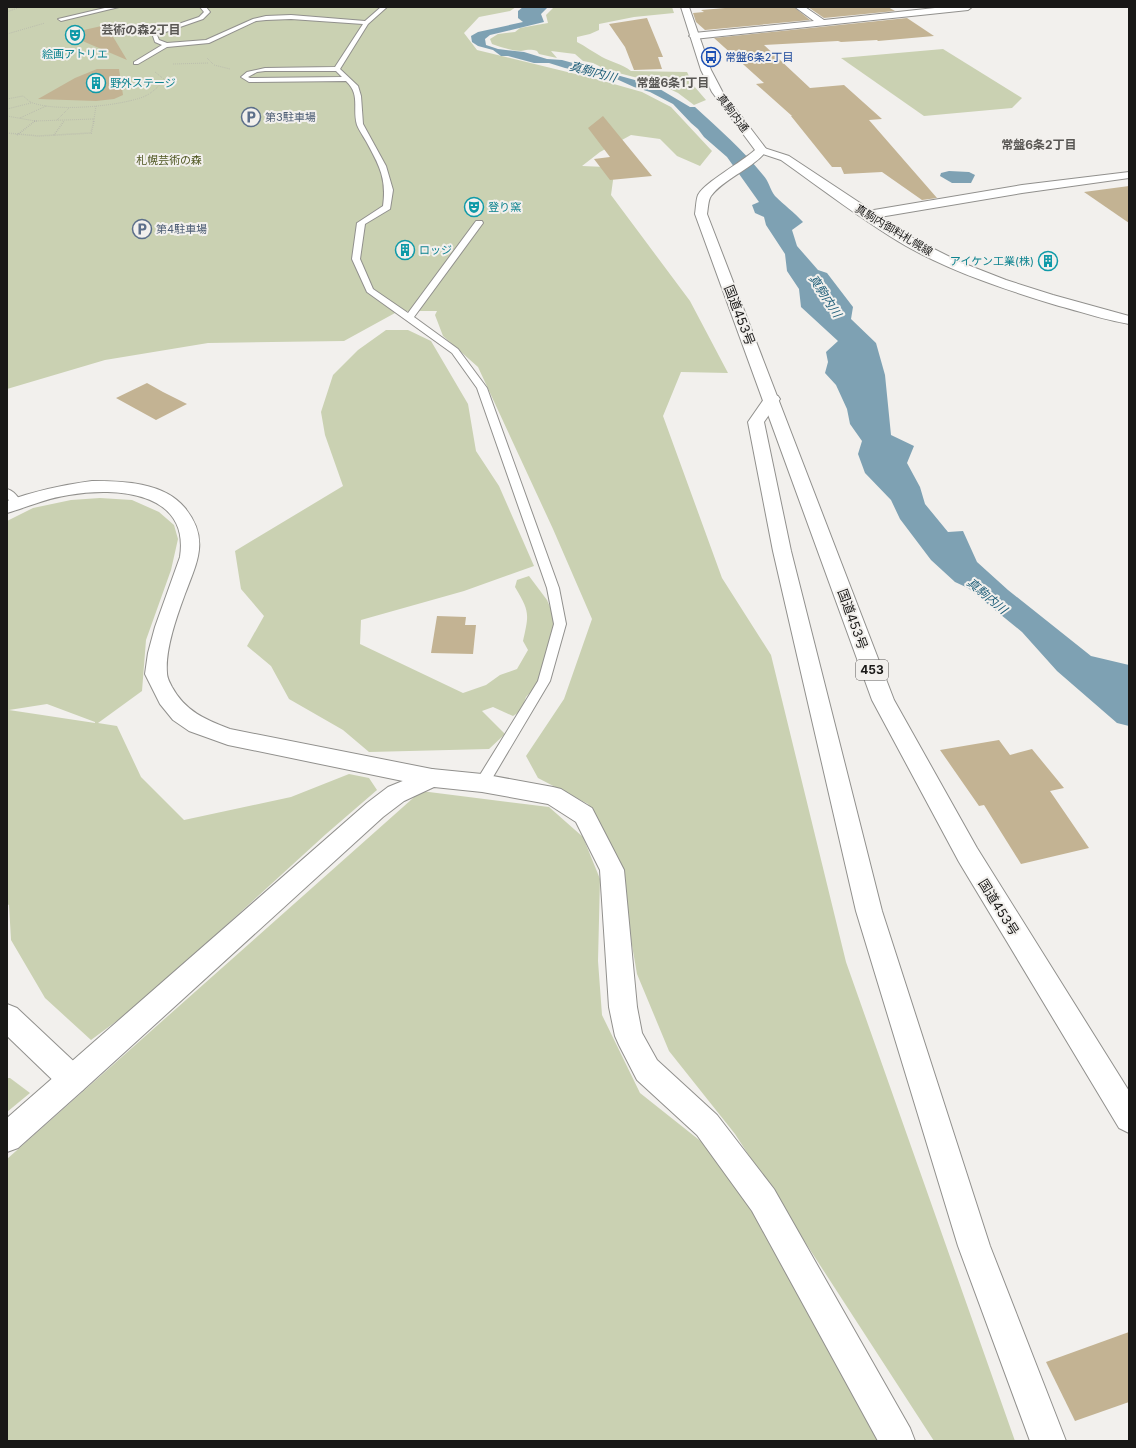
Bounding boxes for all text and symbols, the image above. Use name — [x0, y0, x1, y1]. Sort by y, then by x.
district label: 芸術の森2丁目 — [101, 22, 181, 37]
theatre icon: 絵画アトリエ — [64, 24, 86, 46]
bus stop icon: 常盤6条2丁目 — [700, 46, 722, 68]
place label: 絵画アトリエ — [42, 47, 108, 61]
place label: 常盤6条2丁目 — [725, 50, 794, 64]
water label: 真駒内川 — [568, 58, 620, 85]
building icon: 野外ステージ — [85, 72, 107, 94]
district label: 常盤6条1丁目 — [637, 75, 709, 90]
place label: 野外ステージ — [110, 76, 176, 90]
street label: 真駒内通 — [714, 91, 752, 135]
parking icon: 第3駐車場 — [240, 106, 262, 128]
place label: 第3駐車場 — [265, 110, 316, 124]
district label: 常盤6条2丁目 — [1001, 137, 1077, 152]
park label: 札幌芸術の森 — [136, 153, 202, 167]
theatre icon: 登り窯 — [463, 196, 485, 218]
place label: 登り窯 — [488, 200, 521, 214]
street label: 真駒内御料札幌線 — [853, 201, 935, 259]
parking icon: 第4駐車場 — [131, 218, 153, 240]
place label: 第4駐車場 — [156, 222, 207, 236]
building icon: ロッジ — [394, 239, 416, 261]
place label: ロッジ — [419, 243, 452, 257]
building icon: アイケン工業(株) — [1037, 250, 1059, 272]
place label: アイケン工業(株) — [950, 254, 1034, 268]
water label: 真駒内川 — [806, 272, 846, 322]
street label: 国道453号 — [721, 283, 759, 347]
water label: 真駒内川 — [964, 574, 1012, 618]
street label: 国道453号 — [835, 587, 871, 651]
road number: 453 — [856, 660, 888, 680]
street label: 国道453号 — [975, 876, 1023, 938]

